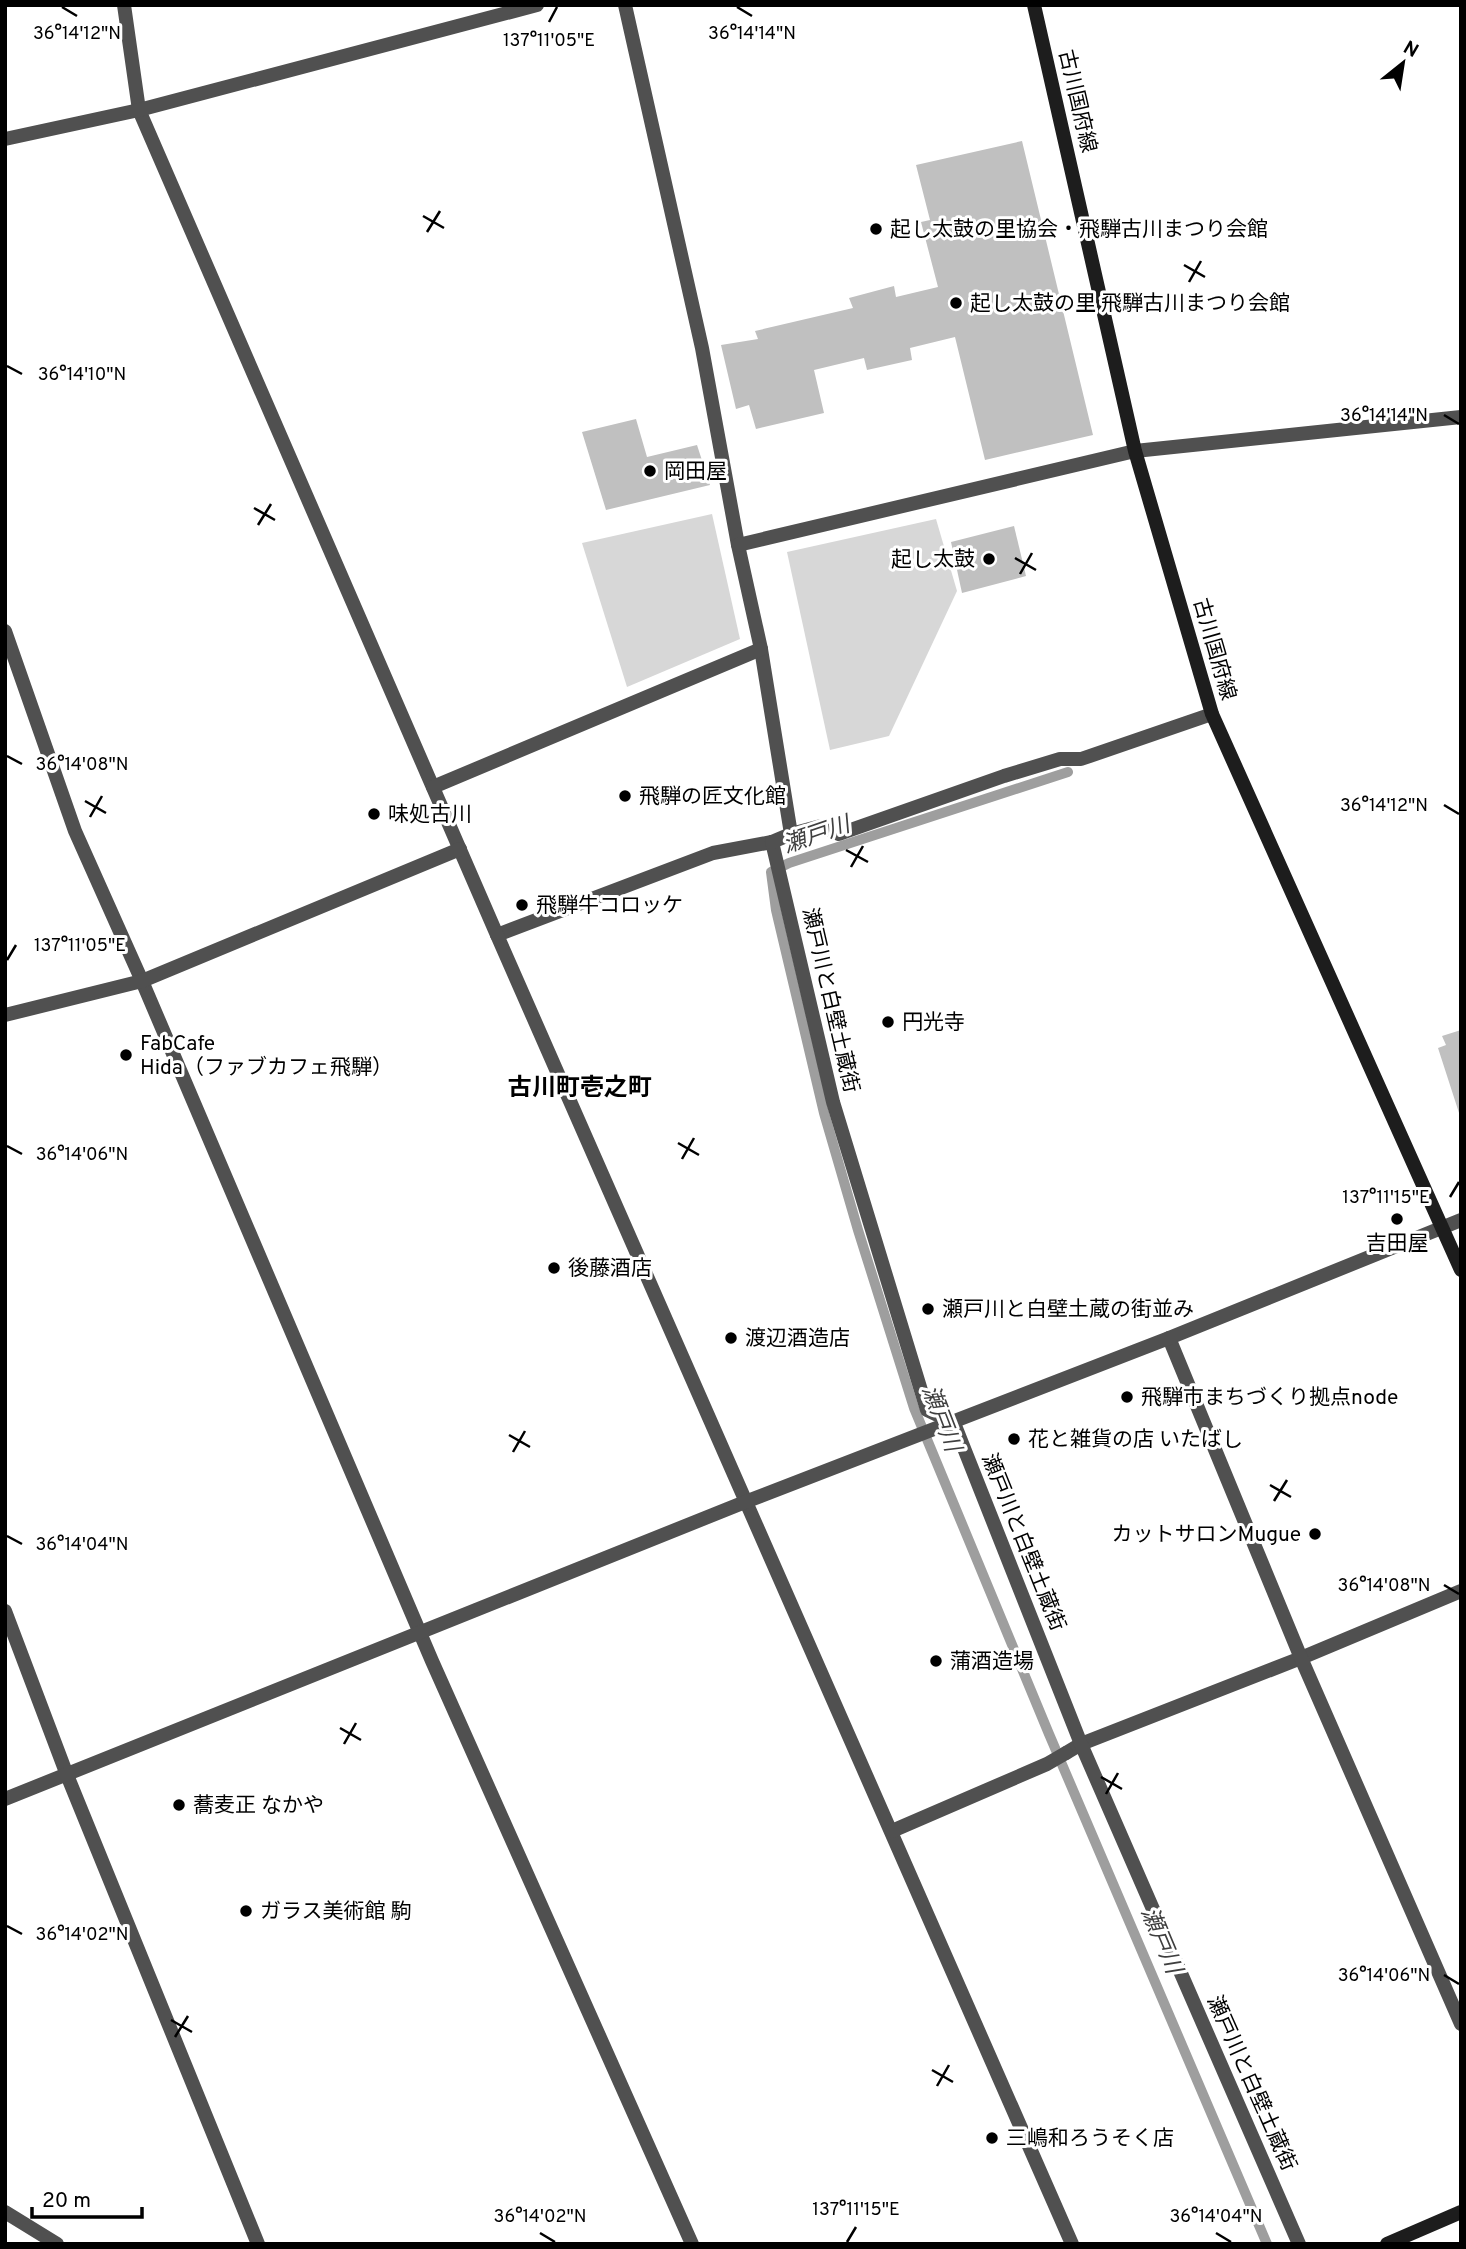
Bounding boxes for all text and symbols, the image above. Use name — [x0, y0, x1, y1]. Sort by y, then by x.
text: 36°14'12"N — [33, 23, 121, 46]
text: 36°14'14"N — [708, 23, 796, 46]
north arrow — [1368, 28, 1438, 98]
text: 137°11'05"E — [503, 30, 595, 53]
text: N — [1399, 36, 1422, 64]
street label: 古川国府線 — [1052, 47, 1102, 156]
place label: 起し太鼓の里協会・飛騨古川まつり会館 — [890, 217, 1268, 244]
marker: 起し太鼓の里協会・飛騨古川まつり会館 — [868, 221, 884, 237]
place label: 起し太鼓の里 飛騨古川まつり会館 — [970, 291, 1290, 318]
marker: 起し太鼓の里 飛騨古川まつり会館 — [948, 295, 964, 311]
text: 36°14'10"N — [38, 364, 126, 387]
text: 36°14'14"N — [1340, 405, 1428, 428]
place label: 岡田屋 — [664, 459, 727, 486]
marker: 岡田屋 — [642, 463, 658, 479]
place label: 起し太鼓 — [891, 547, 975, 574]
marker: 起し太鼓 — [981, 551, 997, 567]
street label: 古川国府線 — [1186, 595, 1241, 704]
text: 36°14'08"N — [36, 754, 128, 777]
place label: 飛騨の匠文化館 — [639, 784, 786, 811]
marker: 飛騨の匠文化館 — [617, 788, 633, 804]
text: 36°14'12"N — [1340, 795, 1428, 818]
place label: 味処古川 — [388, 802, 472, 829]
marker: 味処古川 — [366, 806, 382, 822]
water label: 瀬戸川 — [779, 810, 857, 861]
place label: 飛騨牛コロッケ — [536, 893, 683, 920]
marker: 飛騨牛コロッケ — [514, 897, 530, 913]
street label: 瀬戸川と白壁土蔵街 — [795, 905, 864, 1095]
text: 137°11'05"E — [34, 935, 126, 958]
place label: 円光寺 — [902, 1010, 965, 1037]
marker: 円光寺 — [880, 1014, 896, 1030]
place label: FabCafe Hida（ファブカフェ飛騨） — [140, 1031, 393, 1082]
marker: FabCafe Hida（ファブカフェ飛騨） — [118, 1047, 134, 1063]
district label: 古川町壱之町 — [508, 1074, 652, 1104]
text: 36°14'06"N — [36, 1144, 128, 1167]
text: 137°11'15"E — [1342, 1187, 1430, 1210]
marker: 吉田屋 — [1389, 1211, 1405, 1227]
place label: 吉田屋 — [1366, 1231, 1429, 1258]
place label: 後藤酒店 — [568, 1256, 652, 1283]
marker: 後藤酒店 — [546, 1260, 562, 1276]
place label: 瀬戸川と白壁土蔵の街並み — [942, 1297, 1194, 1324]
marker: 瀬戸川と白壁土蔵の街並み — [920, 1301, 936, 1317]
place label: 渡辺酒造店 — [745, 1326, 850, 1353]
marker: 渡辺酒造店 — [723, 1330, 739, 1346]
water label: 瀬戸川 — [914, 1381, 967, 1459]
place label: 飛騨市まちづくり拠点node — [1141, 1385, 1398, 1412]
marker: 飛騨市まちづくり拠点node — [1119, 1389, 1135, 1405]
place label: 花と雑貨の店 いたばし — [1028, 1427, 1243, 1454]
marker: 花と雑貨の店 いたばし — [1006, 1431, 1022, 1447]
street label: 瀬戸川と白壁土蔵街 — [975, 1450, 1071, 1635]
place label: カットサロンMugue — [1112, 1522, 1301, 1549]
marker: カットサロンMugue — [1307, 1526, 1323, 1542]
text: 36°14'04"N — [35, 1534, 129, 1557]
text: 36°14'08"N — [1338, 1575, 1430, 1598]
place label: 蒲酒造場 — [950, 1649, 1034, 1676]
marker: 蒲酒造場 — [928, 1653, 944, 1669]
place label: 蕎麦正 なかや — [193, 1793, 324, 1820]
marker: 蕎麦正 なかや — [171, 1797, 187, 1813]
place label: ガラス美術館 駒 — [260, 1899, 412, 1926]
marker: ガラス美術館 駒 — [238, 1903, 254, 1919]
water label: 瀬戸川 — [1133, 1904, 1188, 1981]
text: 36°14'02"N — [36, 1924, 128, 1947]
text: 36°14'06"N — [1338, 1965, 1430, 1988]
street label: 瀬戸川と白壁土蔵街 — [1200, 1992, 1301, 2175]
place label: 三嶋和ろうそく店 — [1006, 2126, 1174, 2153]
marker: 三嶋和ろうそく店 — [984, 2130, 1000, 2146]
scale bar — [32, 2176, 142, 2220]
text: 20 m — [42, 2188, 91, 2215]
text: 137°11'15"E — [812, 2199, 900, 2222]
text: 36°14'02"N — [494, 2206, 586, 2229]
text: 36°14'04"N — [1169, 2206, 1263, 2229]

